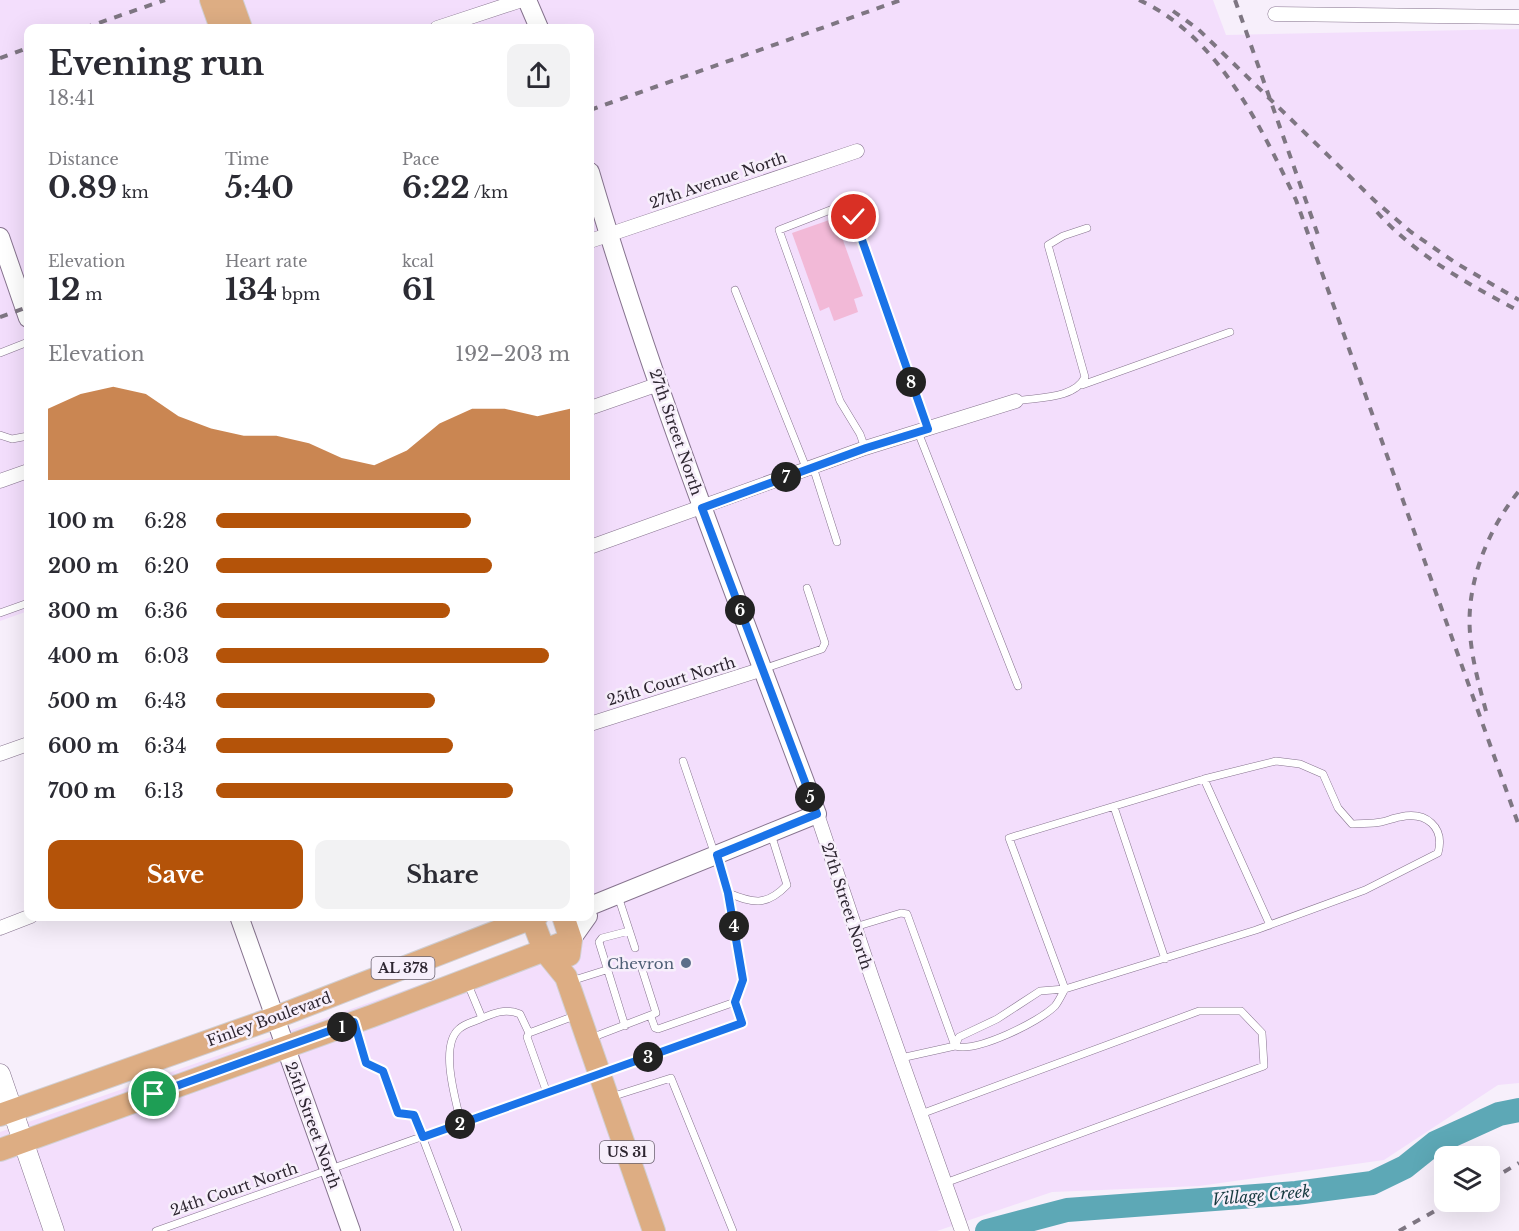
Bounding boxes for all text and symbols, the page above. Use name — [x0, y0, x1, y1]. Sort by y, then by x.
text: Evening run — [48, 43, 264, 84]
button: share — [507, 44, 570, 107]
text: 18:41 — [48, 86, 95, 110]
street label: 27th Avenue North — [647, 148, 789, 212]
text: Distance — [48, 149, 119, 169]
text: Time — [225, 149, 269, 169]
text: Pace — [402, 149, 439, 169]
text: 0.89 — [48, 169, 117, 206]
text: 5:40 — [225, 169, 294, 206]
text: 6:22 — [402, 169, 470, 206]
text: km — [117, 182, 149, 202]
text: /km — [470, 182, 508, 202]
pin — [828, 191, 879, 242]
icon: check — [837, 200, 870, 233]
text: Elevation — [48, 251, 125, 271]
text: Heart rate — [225, 251, 307, 271]
text: kcal — [402, 251, 434, 271]
text: 12 — [48, 271, 81, 308]
text: 134 — [225, 271, 277, 308]
text: 61 — [402, 271, 435, 308]
text: m — [81, 284, 102, 304]
text: bpm — [277, 284, 320, 304]
text: Elevation — [48, 342, 145, 366]
text: 192–203 m — [455, 342, 570, 366]
street label: 27th Street North — [645, 366, 707, 498]
pin: 8 — [896, 367, 926, 397]
text: 8 — [906, 372, 916, 392]
pin: 7 — [771, 462, 801, 492]
text: 7 — [782, 467, 790, 487]
text: 100 m — [48, 509, 114, 533]
text: 6:28 — [144, 509, 187, 533]
text: 200 m — [48, 554, 119, 578]
text: 6:20 — [144, 554, 189, 578]
pin: 6 — [725, 595, 755, 625]
text: 300 m — [48, 599, 118, 623]
text: 6:36 — [144, 599, 188, 623]
text: 6 — [735, 600, 745, 620]
text: 400 m — [48, 644, 119, 668]
text: 6:03 — [144, 644, 189, 668]
street label: 25th Court North — [605, 652, 737, 710]
text: 500 m — [48, 689, 118, 713]
text: 6:43 — [144, 689, 187, 713]
text: 600 m — [48, 734, 119, 758]
text: 6:34 — [144, 734, 187, 758]
text: 700 m — [48, 779, 116, 803]
text: 6:13 — [144, 779, 184, 803]
pin: 5 — [795, 782, 825, 812]
text: 5 — [805, 787, 815, 807]
button: Save — [48, 840, 303, 909]
button: Share — [315, 840, 570, 909]
street label: 27th Street North — [817, 840, 877, 972]
pin: 4 — [719, 911, 749, 941]
text: 4 — [729, 916, 739, 936]
place label: Chevron — [607, 954, 674, 973]
marker: Chevron — [679, 956, 693, 970]
road number: AL 378 — [372, 957, 434, 979]
street label: Finley Boulevard — [204, 988, 334, 1050]
pin: 1 — [327, 1012, 357, 1042]
text: 1 — [339, 1017, 345, 1037]
pin: 3 — [633, 1042, 663, 1072]
text: 3 — [643, 1047, 653, 1067]
street label: 25th Street North — [281, 1059, 345, 1191]
pin — [128, 1068, 179, 1119]
icon: arrive — [137, 1077, 170, 1110]
pin: 2 — [445, 1109, 475, 1139]
text: 2 — [455, 1114, 465, 1134]
road number: US 31 — [600, 1141, 654, 1163]
map controls — [1434, 1146, 1500, 1212]
button: layers — [1434, 1146, 1500, 1212]
street label: 24th Court North — [168, 1158, 300, 1220]
water label: Village Creek — [1211, 1181, 1311, 1209]

